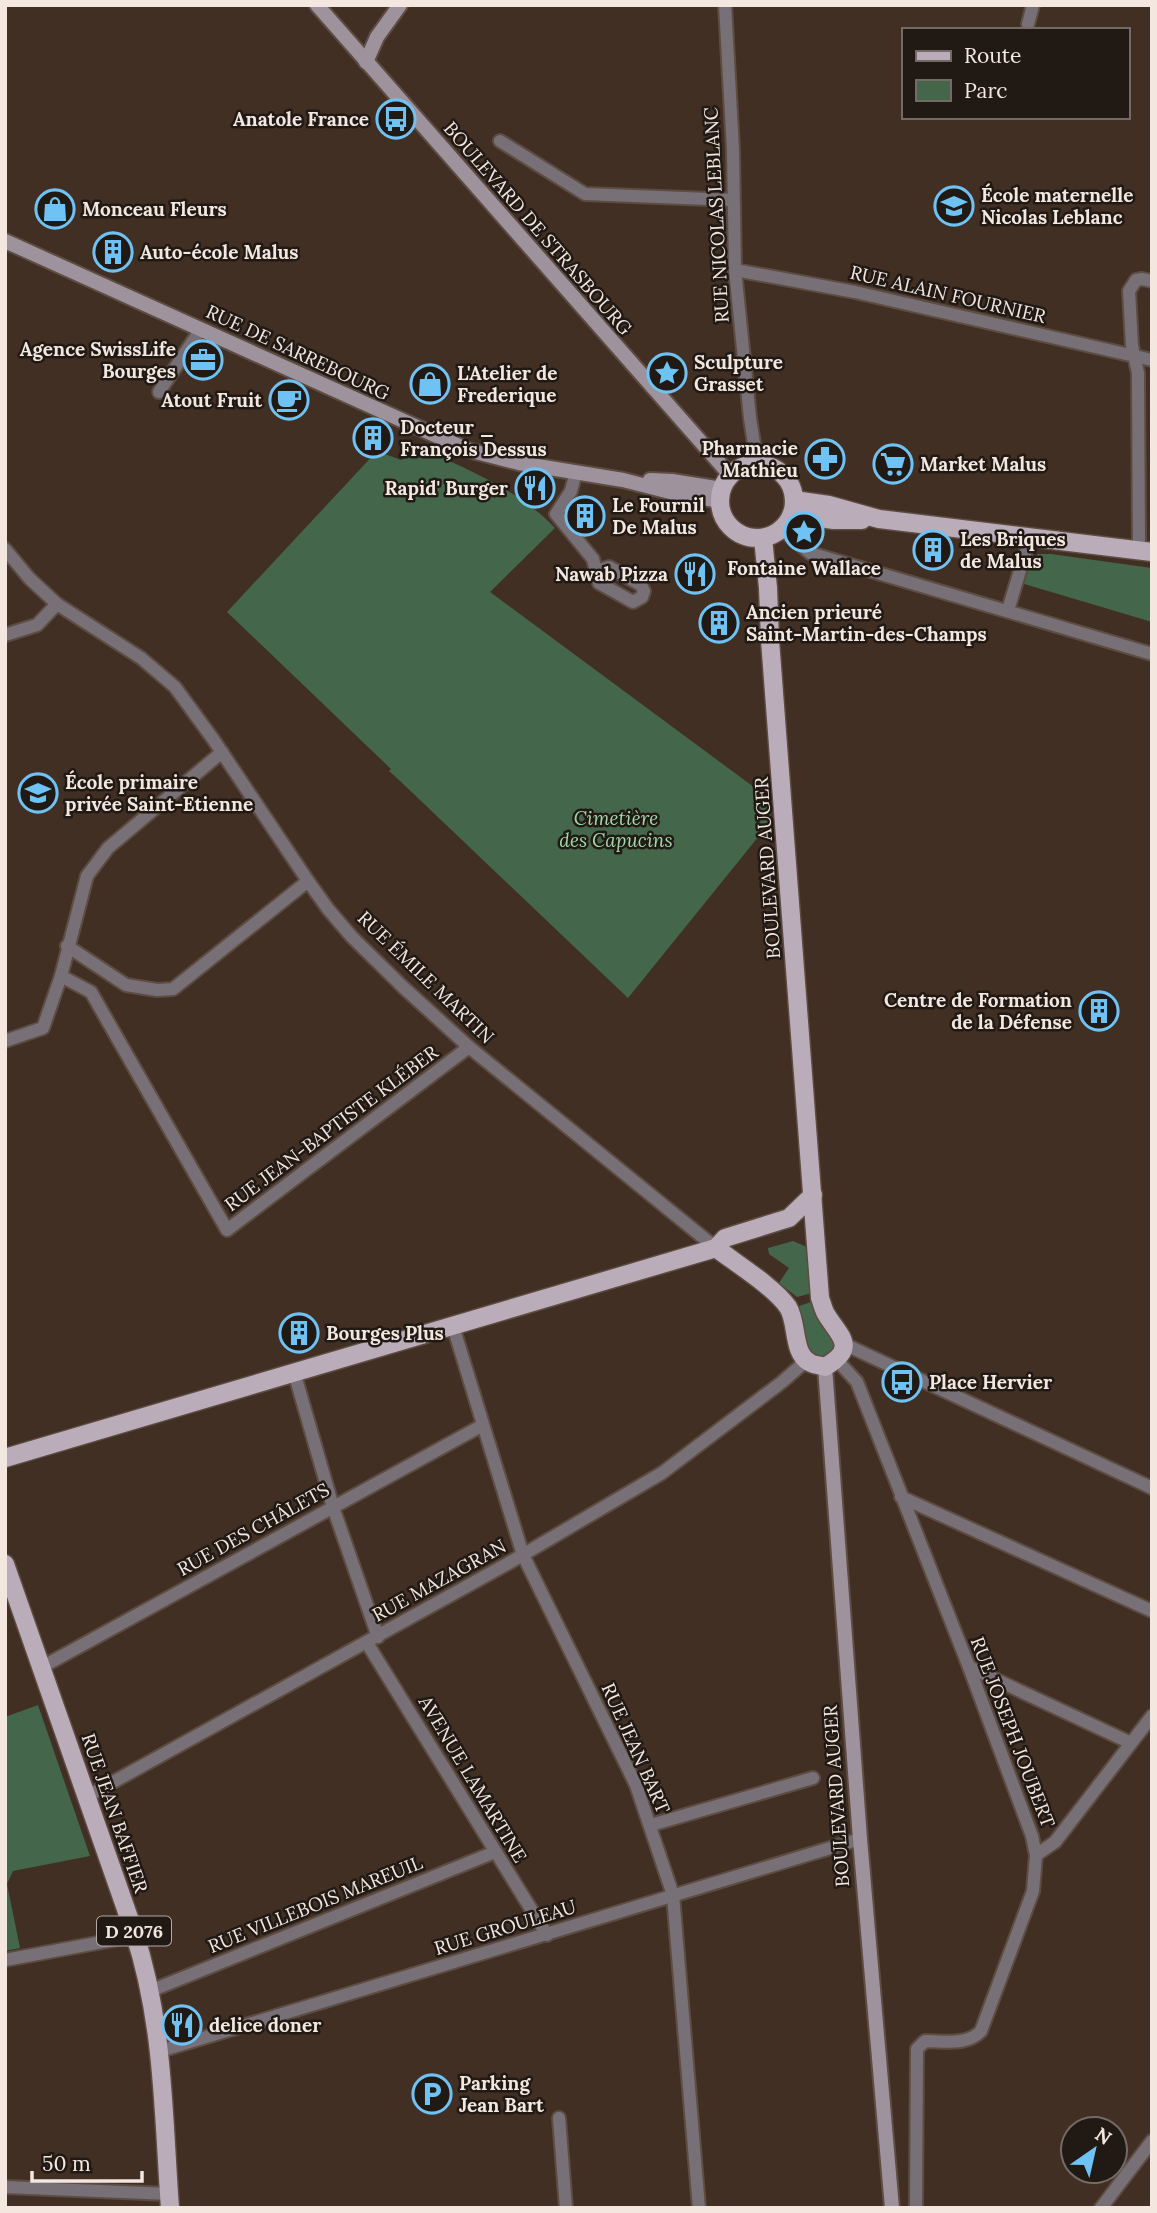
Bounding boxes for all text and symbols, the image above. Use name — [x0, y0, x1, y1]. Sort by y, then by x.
legend — [902, 28, 1129, 119]
text: Route — [964, 42, 1021, 69]
text: Parc — [964, 77, 1008, 104]
bus stop icon: Anatole France — [375, 98, 417, 140]
street label: RUE NICOLAS LEBLANC — [698, 106, 734, 324]
place label: Anatole France — [233, 107, 369, 131]
street label: BOULEVARD DE STRASBOURG — [439, 116, 638, 340]
place label: École maternelle Nicolas Leblanc — [981, 183, 1133, 229]
school or university icon: École maternelle Nicolas Leblanc — [933, 185, 975, 227]
shop icon: Monceau Fleurs — [34, 188, 76, 230]
place label: Monceau Fleurs — [82, 197, 227, 221]
building icon: Auto-école Malus — [92, 231, 134, 273]
place label: Auto-école Malus — [140, 240, 299, 264]
street label: RUE ALAIN FOURNIER — [848, 260, 1048, 328]
street label: RUE DE SARREBOURG — [203, 299, 394, 405]
place label: Agence SwissLife Bourges — [20, 337, 176, 383]
office icon: Agence SwissLife Bourges — [182, 339, 224, 381]
place label: Sculpture Grasset — [694, 350, 783, 396]
place icon: Sculpture Grasset — [646, 352, 688, 394]
place label: L'Atelier de Frederique — [457, 361, 558, 407]
shop icon: L'Atelier de Frederique — [409, 363, 451, 405]
cafe icon: Atout Fruit — [268, 379, 310, 421]
place label: Atout Fruit — [161, 388, 263, 412]
place label: Docteur _ François Dessus — [400, 415, 547, 461]
building icon: Docteur _ François Dessus — [352, 417, 394, 459]
place label: Pharmacie Mathieu — [701, 436, 798, 482]
pharmacy icon: Pharmacie Mathieu — [804, 438, 846, 480]
supermarket icon: Market Malus — [872, 443, 914, 485]
place label: Market Malus — [920, 452, 1046, 476]
restaurant icon: Rapid' Burger — [514, 467, 556, 509]
place label: Rapid' Burger — [385, 476, 508, 500]
place label: Le Fournil De Malus — [612, 493, 705, 539]
building icon: Le Fournil De Malus — [564, 495, 606, 537]
place icon: Fontaine Wallace — [783, 511, 825, 553]
place label: Les Briques de Malus — [960, 527, 1066, 573]
building icon: Les Briques de Malus — [912, 529, 954, 571]
restaurant icon: Nawab Pizza — [674, 553, 716, 595]
place label: Fontaine Wallace — [727, 556, 881, 580]
place label: Nawab Pizza — [555, 562, 668, 586]
place label: Ancien prieuré Saint-Martin-des-Champs — [746, 600, 987, 646]
building icon: Ancien prieuré Saint-Martin-des-Champs — [698, 602, 740, 644]
place label: École primaire privée Saint-Etienne — [65, 770, 253, 816]
school or university icon: École primaire privée Saint-Etienne — [17, 772, 59, 814]
street label: BOULEVARD AUGER — [749, 776, 785, 960]
park label: Cimetière des Capucins — [559, 806, 673, 852]
street label: RUE ÉMILE MARTIN — [353, 906, 499, 1048]
place label: Centre de Formation de la Défense — [884, 988, 1072, 1034]
building icon: Centre de Formation de la Défense — [1078, 990, 1120, 1032]
street label: RUE JEAN-BAPTISTE KLÉBER — [220, 1040, 443, 1216]
building icon: Bourges Plus — [278, 1312, 320, 1354]
place label: Bourges Plus — [326, 1321, 444, 1345]
bus stop icon: Place Hervier — [881, 1361, 923, 1403]
place label: Place Hervier — [929, 1370, 1052, 1394]
street label: RUE DES CHÂLETS — [173, 1477, 333, 1581]
street label: RUE MAZAGRAN — [368, 1533, 510, 1627]
street label: RUE JOSEPH JOUBERT — [965, 1633, 1061, 1831]
street label: RUE JEAN BART — [596, 1679, 676, 1817]
street label: AVENUE LAMARTINE — [413, 1690, 532, 1867]
street label: BOULEVARD AUGER — [818, 1704, 854, 1888]
street label: RUE JEAN BAFFIER — [76, 1730, 154, 1896]
street label: RUE VILLEBOIS MAREUIL — [204, 1850, 426, 1958]
street label: RUE GROULEAU — [431, 1894, 579, 1960]
road number: D 2076 — [97, 1916, 171, 1945]
restaurant icon: delice doner — [161, 2004, 203, 2046]
place label: delice doner — [209, 2013, 321, 2037]
place label: Parking Jean Bart — [459, 2071, 545, 2117]
parking icon: Parking Jean Bart — [411, 2073, 453, 2115]
north arrow — [1059, 2115, 1129, 2185]
text: N — [1091, 2122, 1117, 2150]
scale bar — [32, 2140, 142, 2184]
text: 50 m — [42, 2150, 91, 2177]

